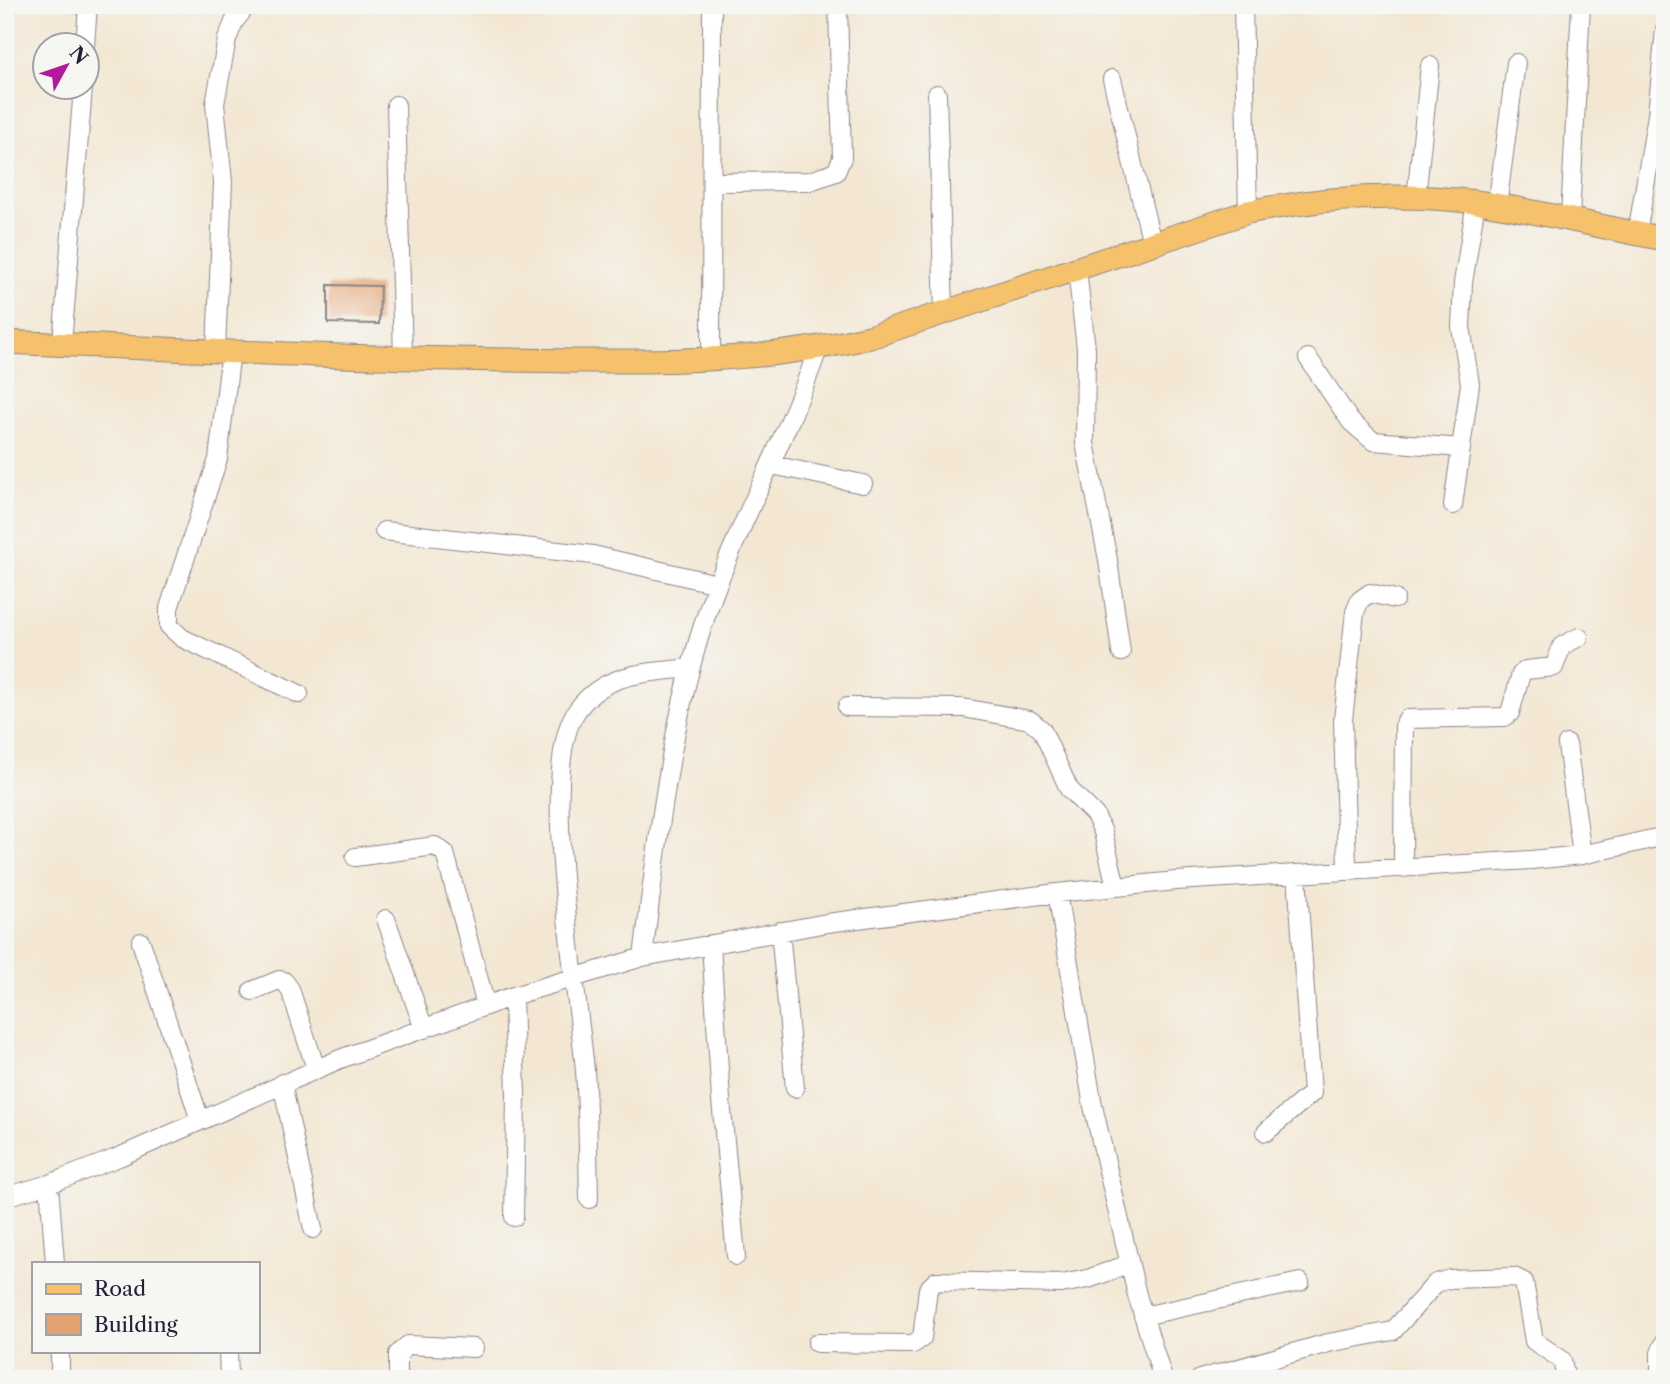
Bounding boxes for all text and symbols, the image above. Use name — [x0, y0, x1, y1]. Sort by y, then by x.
north arrow — [32, 32, 102, 102]
text: N — [65, 42, 93, 69]
legend — [32, 1262, 259, 1352]
text: Road — [94, 1276, 146, 1301]
text: Building — [94, 1312, 179, 1337]

